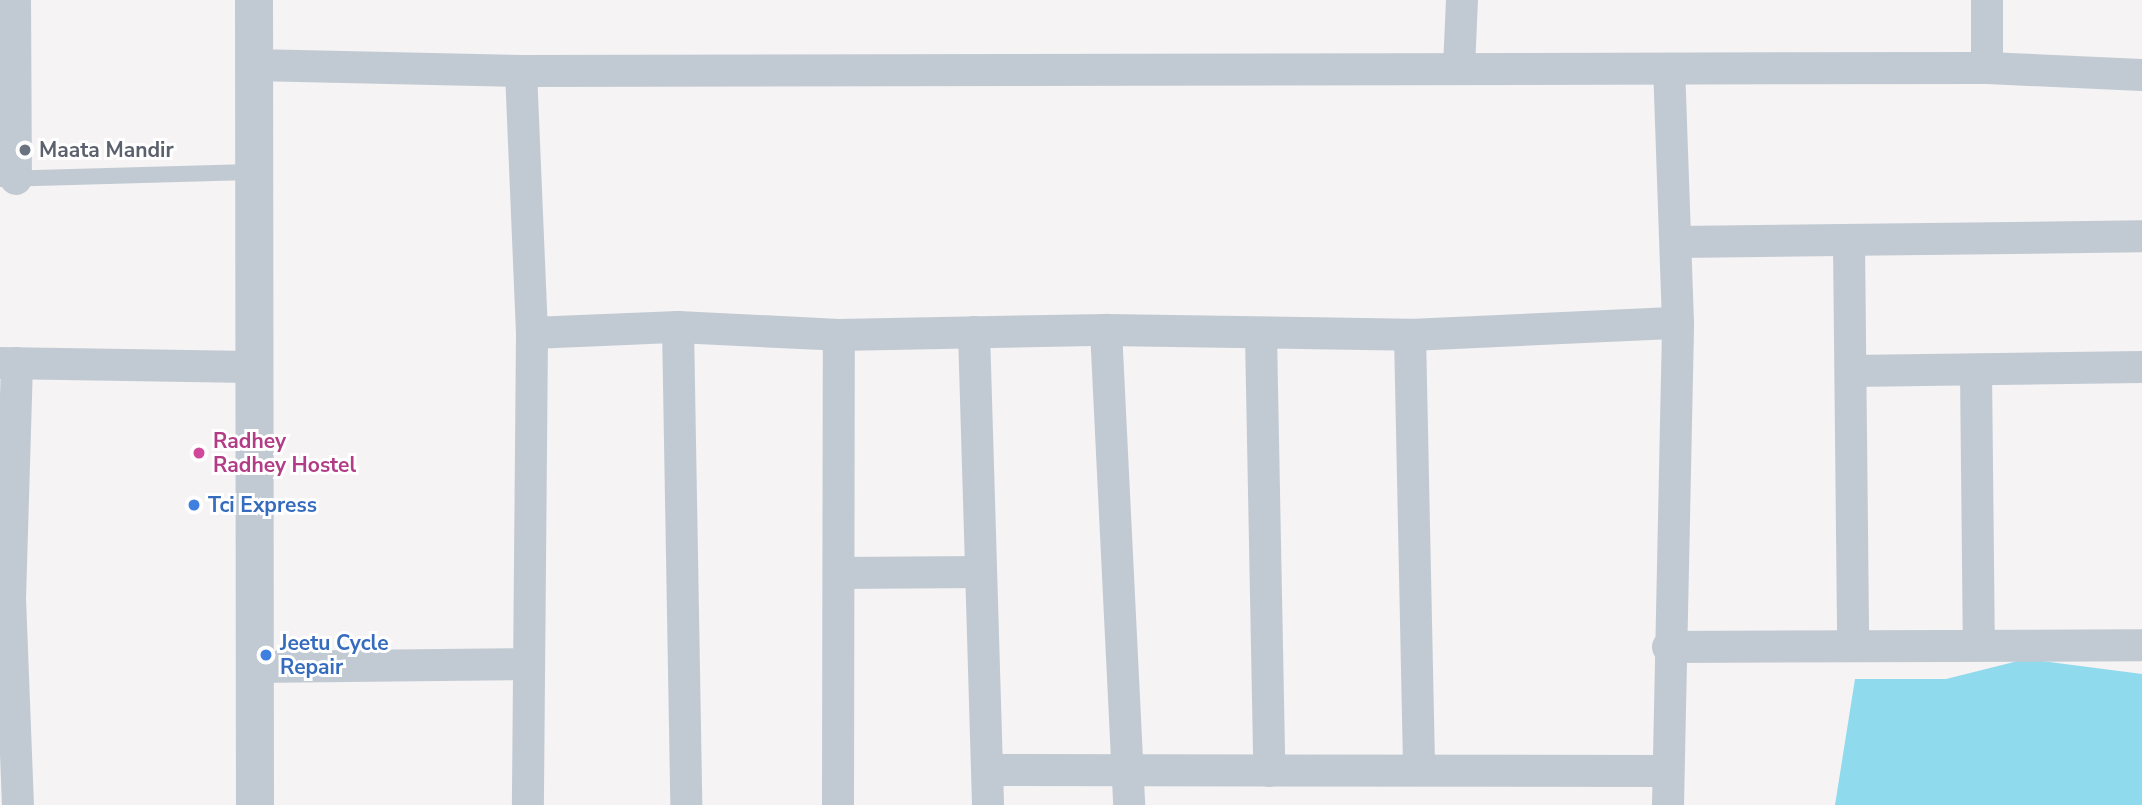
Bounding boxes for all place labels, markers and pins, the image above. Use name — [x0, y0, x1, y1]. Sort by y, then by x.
place label: Maata Mandir — [39, 137, 174, 163]
marker: Maata Mandir — [17, 142, 33, 158]
place label: Radhey Radhey Hostel — [213, 428, 356, 478]
marker: Radhey Radhey Hostel — [191, 445, 207, 461]
place label: Tci Express — [208, 492, 317, 518]
marker: Tci Express — [186, 497, 202, 513]
place label: Jeetu Cycle Repair — [280, 630, 389, 680]
marker: Jeetu Cycle Repair — [258, 647, 274, 663]

